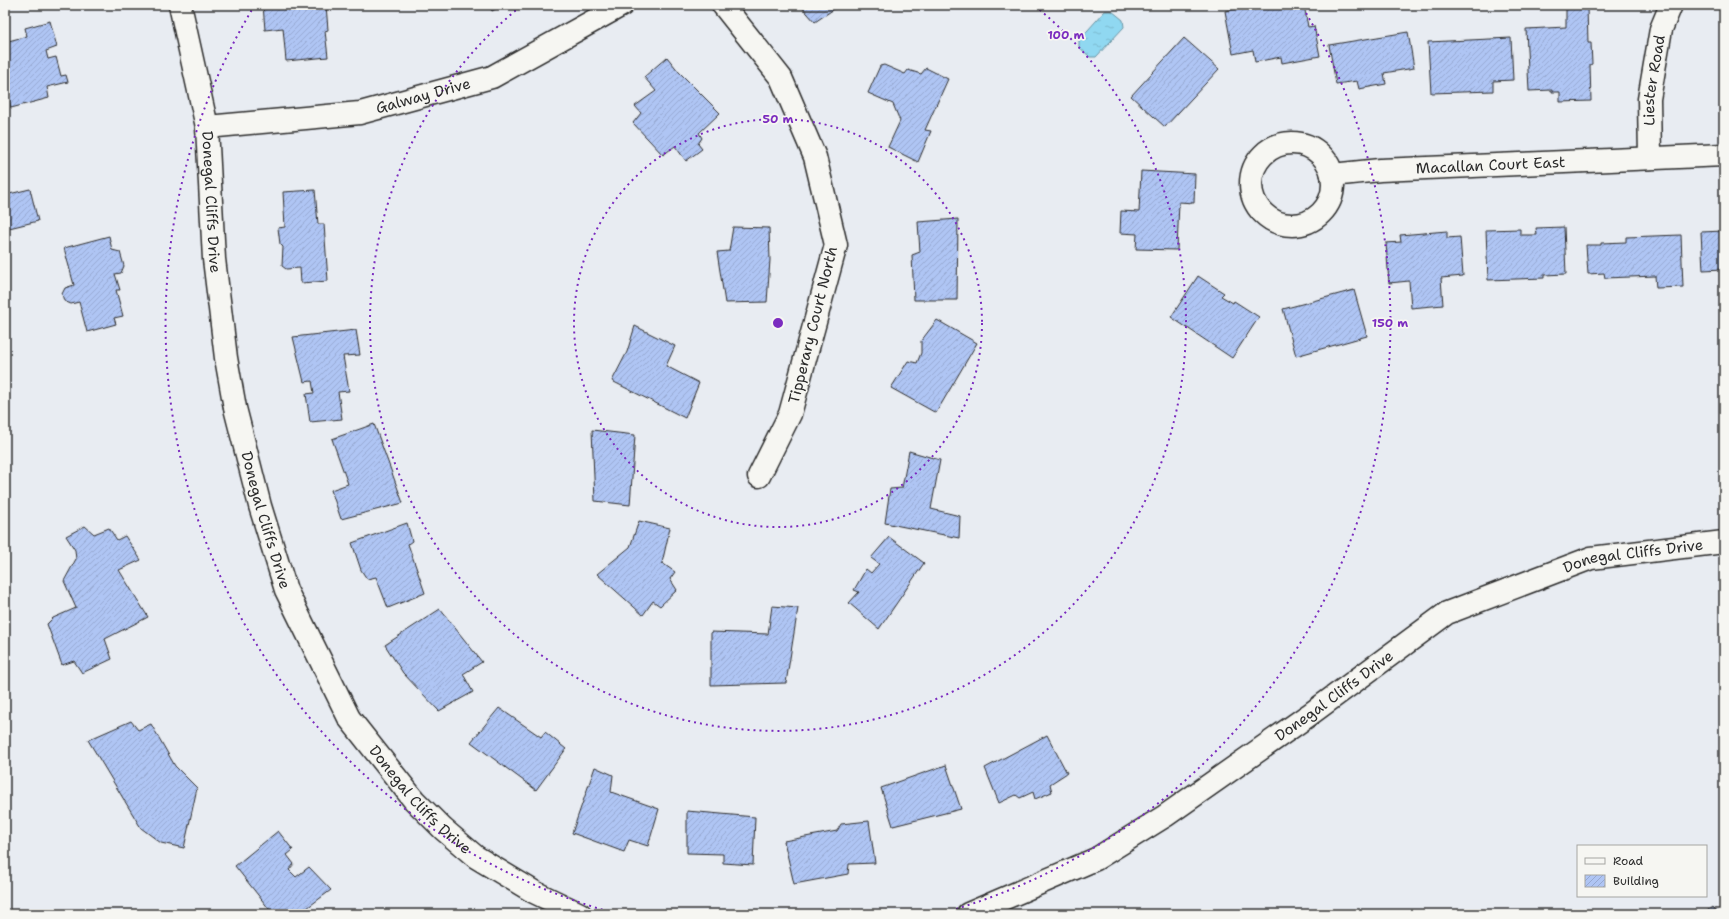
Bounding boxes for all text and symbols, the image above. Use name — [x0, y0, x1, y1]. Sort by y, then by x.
text: 100 m — [1048, 27, 1085, 43]
street label: Liester Road — [1639, 33, 1670, 126]
street label: Galway Drive — [373, 73, 473, 118]
text: 50 m — [763, 111, 794, 127]
street label: Donegal Cliffs Drive — [197, 130, 226, 274]
street label: Macallan Court East — [1415, 152, 1566, 178]
street label: Tipperary Court North — [784, 244, 842, 406]
text: 150 m — [1372, 315, 1408, 331]
centre of rings — [771, 316, 785, 330]
street label: Donegal Cliffs Drive — [236, 449, 295, 591]
street label: Donegal Cliffs Drive — [1560, 535, 1704, 578]
street label: Donegal Cliffs Drive — [1271, 646, 1397, 746]
street label: Donegal Cliffs Drive — [364, 741, 475, 859]
legend — [1577, 845, 1707, 897]
text: Road — [1613, 853, 1644, 869]
text: Building — [1613, 873, 1659, 889]

